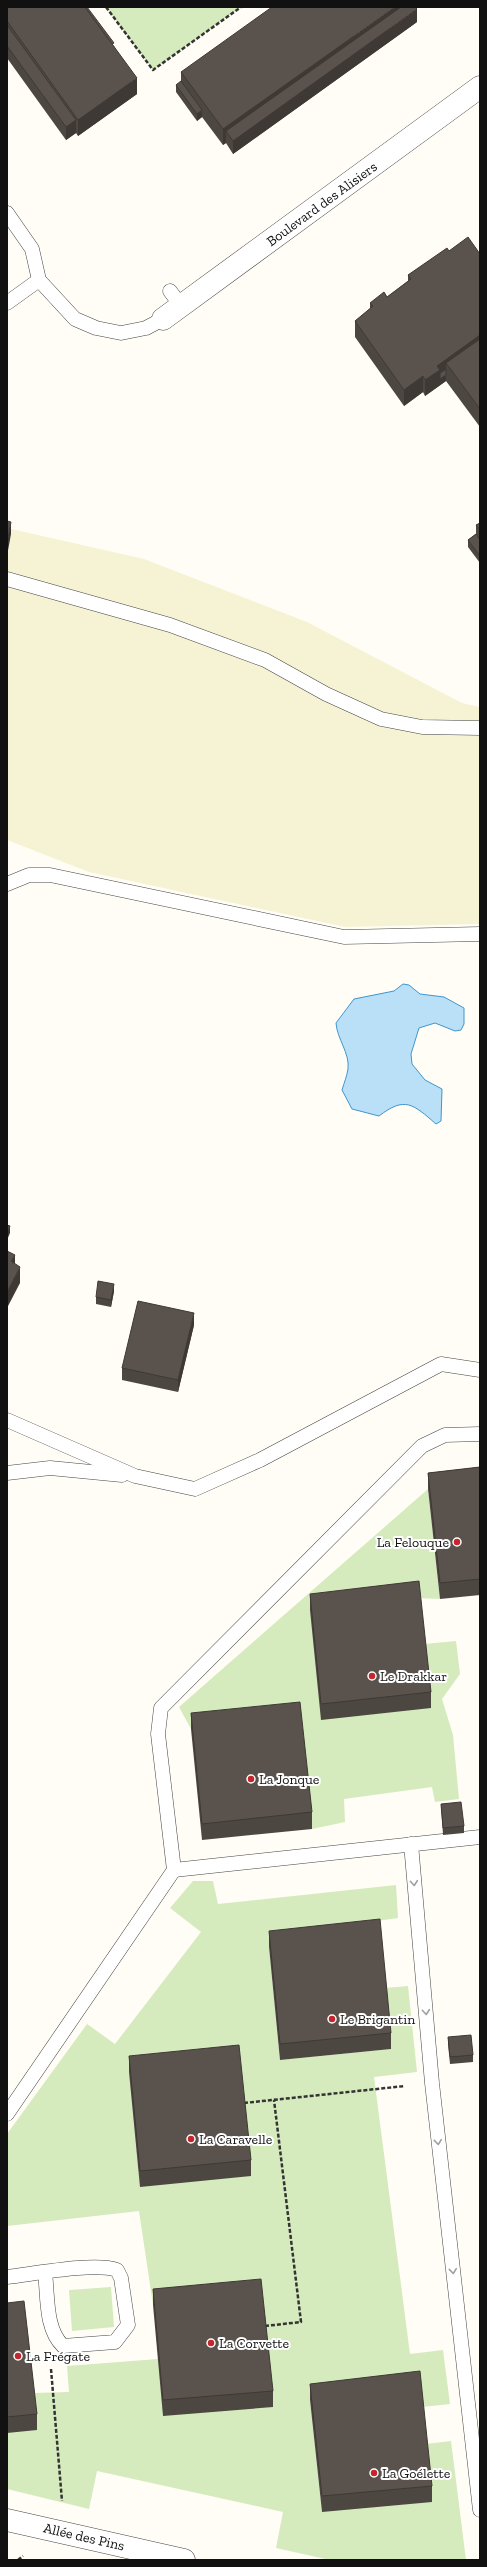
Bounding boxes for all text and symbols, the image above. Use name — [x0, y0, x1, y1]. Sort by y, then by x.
street label: Boulevard des Alisiers — [263, 158, 381, 250]
place label: La Felouque — [377, 1534, 449, 1551]
marker: La Felouque — [452, 1537, 462, 1547]
place label: Le Drakkar — [380, 1668, 447, 1685]
marker: Le Drakkar — [367, 1671, 377, 1681]
place label: La Jonque — [259, 1771, 320, 1788]
marker: La Jonque — [246, 1774, 256, 1784]
one-way arrow — [410, 1880, 419, 1886]
one-way arrow — [421, 2009, 430, 2015]
place label: Le Brigantin — [340, 2011, 415, 2028]
marker: Le Brigantin — [327, 2014, 337, 2024]
place label: La Caravelle — [199, 2131, 273, 2148]
marker: La Caravelle — [186, 2134, 196, 2144]
one-way arrow — [434, 2139, 443, 2145]
one-way arrow — [448, 2268, 457, 2274]
place label: La Corvette — [219, 2335, 290, 2352]
marker: La Corvette — [206, 2338, 216, 2348]
place label: La Frégate — [26, 2348, 90, 2365]
marker: La Frégate — [13, 2351, 23, 2361]
place label: La Goélette — [382, 2465, 451, 2482]
marker: La Goélette — [369, 2468, 379, 2478]
street label: Allée des Pins — [42, 2519, 126, 2555]

